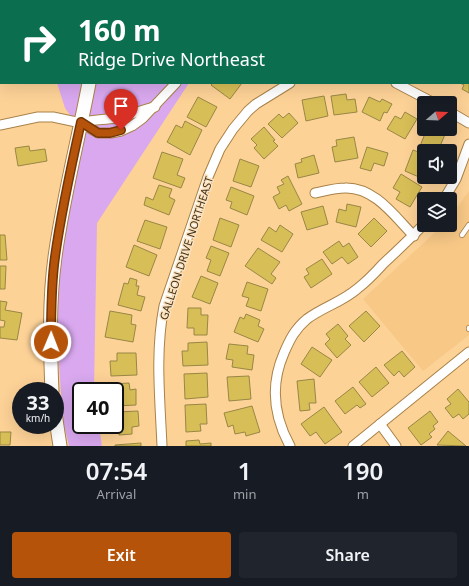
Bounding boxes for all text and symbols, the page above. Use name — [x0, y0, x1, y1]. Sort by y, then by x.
text: 160 m — [78, 11, 161, 49]
icon: right — [12, 16, 64, 68]
text: Ridge Drive Northeast — [78, 47, 265, 71]
pin — [104, 89, 138, 130]
icon: arrive — [110, 95, 132, 117]
north arrow — [417, 96, 457, 136]
map controls — [417, 96, 457, 232]
button: sound — [417, 144, 457, 184]
street label: GALLEON DRIVE NORTHEAST — [156, 174, 216, 322]
button: layers — [417, 192, 457, 232]
position arrow — [30, 321, 72, 363]
speed limit sign: 40 — [72, 382, 124, 434]
text: 33 — [27, 389, 49, 416]
text: km/h — [26, 411, 50, 425]
text: 07:54 — [86, 454, 147, 487]
text: 1 — [238, 454, 252, 487]
text: 190 — [342, 454, 383, 487]
text: Arrival — [97, 485, 136, 503]
text: min — [233, 485, 256, 503]
text: m — [357, 485, 369, 503]
button: Exit — [12, 532, 231, 578]
button: Share — [239, 532, 457, 578]

